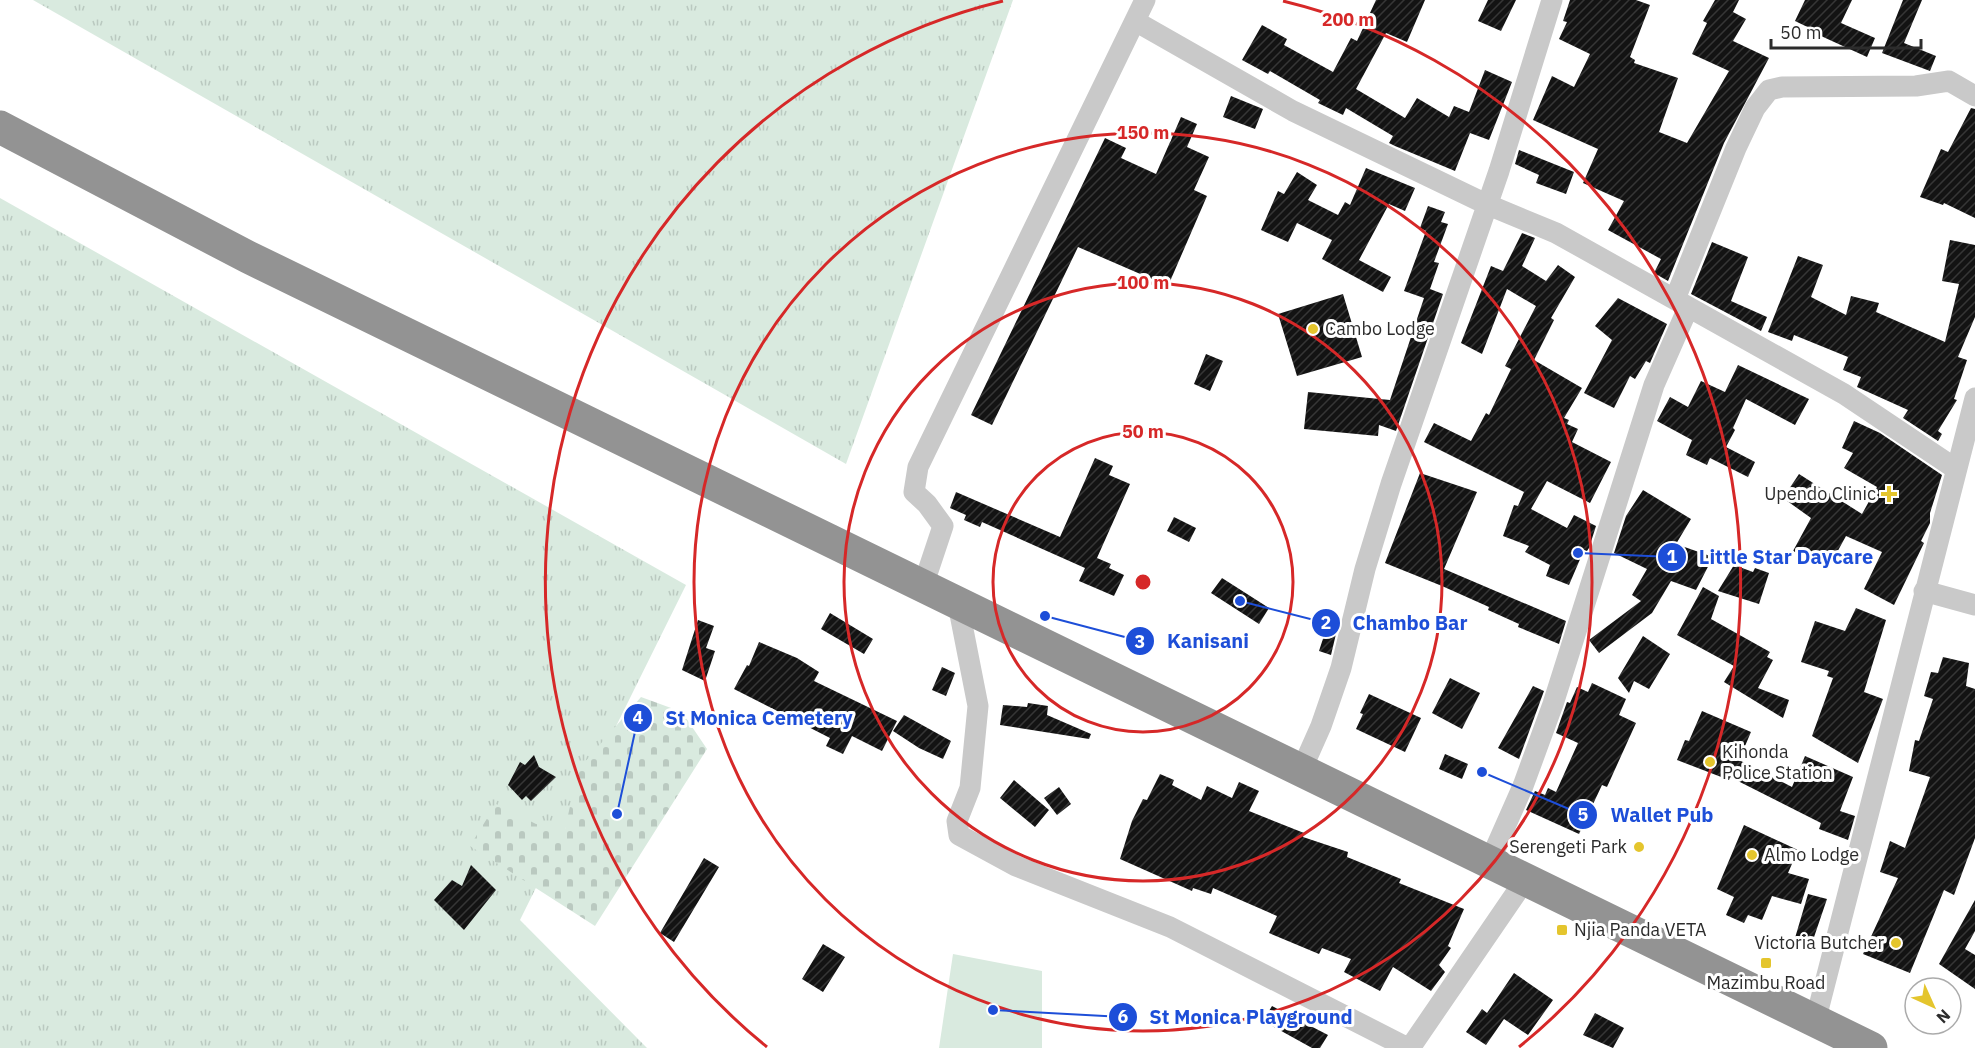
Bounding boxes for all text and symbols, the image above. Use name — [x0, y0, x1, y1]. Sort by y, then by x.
text: 200 m — [1322, 8, 1374, 31]
scale bar — [1771, 12, 1921, 50]
text: 50 m — [1780, 21, 1822, 44]
text: 150 m — [1117, 121, 1169, 144]
text: 100 m — [1117, 271, 1169, 294]
place label: Cambo Lodge — [1325, 317, 1435, 340]
marker: Cambo Lodge — [1306, 322, 1320, 336]
text: 50 m — [1122, 420, 1164, 443]
place label: Upendo Clinic — [1764, 482, 1876, 505]
marker: Upendo Clinic — [1880, 485, 1898, 503]
callout: Little Star Daycare — [1657, 538, 1886, 576]
text: Little Star Daycare — [1699, 543, 1873, 570]
text: 1 — [1667, 545, 1678, 568]
centre of rings — [1133, 572, 1153, 592]
callout: Chambo Bar — [1311, 604, 1480, 642]
text: Chambo Bar — [1352, 609, 1468, 636]
text: 2 — [1321, 611, 1331, 634]
callout: Kanisani — [1125, 622, 1261, 660]
text: Kanisani — [1167, 627, 1249, 654]
text: 3 — [1135, 630, 1145, 653]
callout: St Monica Cemetery — [623, 699, 865, 737]
text: St Monica Cemetery — [665, 704, 853, 731]
text: 4 — [633, 706, 644, 729]
place label: Kihonda Police Station — [1722, 740, 1833, 784]
marker: Kihonda Police Station — [1703, 755, 1717, 769]
callout: Wallet Pub — [1568, 796, 1725, 834]
text: Wallet Pub — [1610, 801, 1714, 828]
text: 5 — [1578, 803, 1589, 826]
place label: Serengeti Park — [1509, 835, 1628, 858]
marker: Serengeti Park — [1632, 840, 1646, 854]
place label: Almo Lodge — [1764, 843, 1859, 866]
marker: Almo Lodge — [1745, 848, 1759, 862]
place label: Njia Panda VETA — [1574, 918, 1707, 941]
marker: Njia Panda VETA — [1555, 923, 1569, 937]
place label: Victoria Butcher — [1754, 931, 1884, 954]
marker: Victoria Butcher — [1889, 936, 1903, 950]
marker: Mazimbu Road — [1759, 956, 1773, 970]
place label: Mazimbu Road — [1706, 971, 1826, 994]
north arrow — [1903, 976, 1963, 1036]
callout: St Monica Playground — [1108, 998, 1365, 1036]
text: St Monica Playground — [1149, 1003, 1353, 1030]
text: 6 — [1118, 1005, 1129, 1028]
text: N — [1932, 1005, 1955, 1028]

